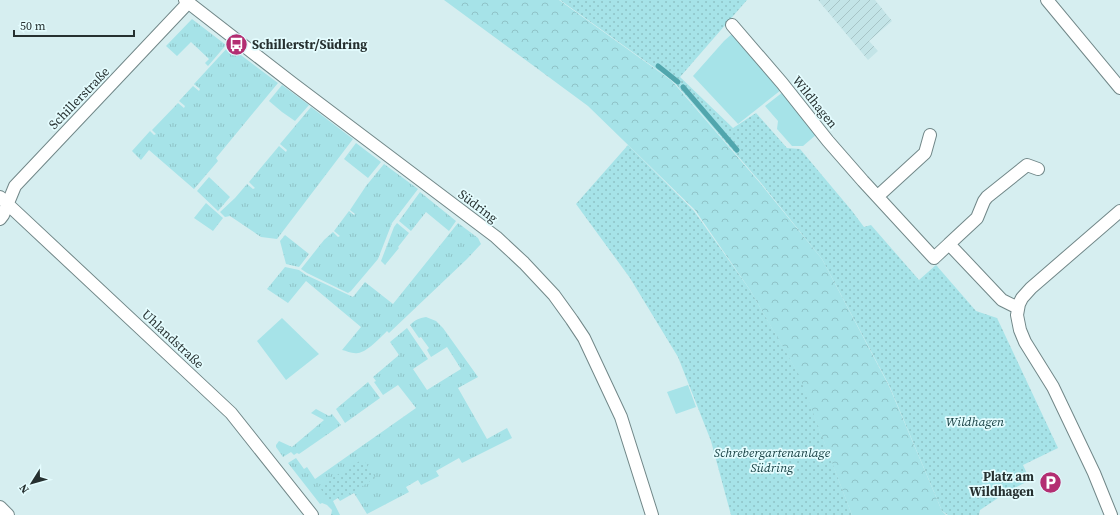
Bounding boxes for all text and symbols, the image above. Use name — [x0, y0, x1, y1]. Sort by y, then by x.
scale bar — [14, 12, 134, 38]
text: 50 m — [20, 18, 46, 34]
bus stop icon: Schillerstr/Südring — [223, 31, 249, 57]
place label: Schillerstr/Südring — [252, 36, 367, 53]
street label: Schillerstraße — [45, 63, 113, 133]
street label: Wildhagen — [789, 72, 841, 132]
street label: Südring — [455, 186, 501, 227]
street label: Uhlandstraße — [138, 306, 208, 372]
park label: Wildhagen — [946, 413, 1005, 430]
park label: Schrebergartenanlage Südring — [714, 444, 831, 476]
north arrow — [12, 463, 52, 503]
place label: Platz am Wildhagen — [969, 468, 1034, 500]
parking icon: Platz am Wildhagen — [1037, 470, 1063, 496]
text: N — [16, 481, 33, 496]

